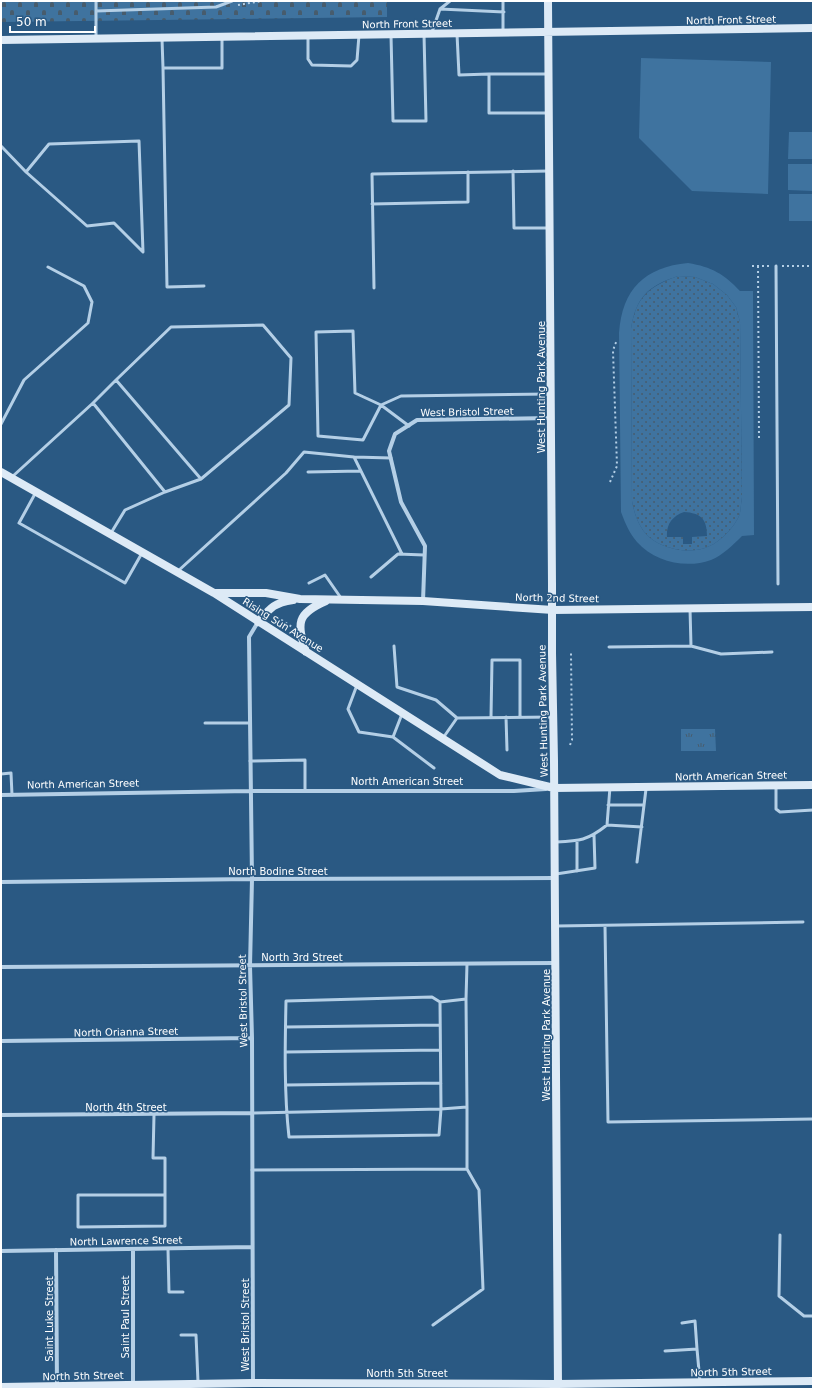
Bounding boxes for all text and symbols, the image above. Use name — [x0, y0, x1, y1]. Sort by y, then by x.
scale bar — [10, 8, 95, 34]
street label: North Front Street — [686, 14, 776, 26]
text: 50 m — [16, 15, 47, 29]
street label: North Front Street — [362, 18, 452, 30]
street label: West Hunting Park Avenue — [536, 321, 547, 453]
street label: West Bristol Street — [420, 406, 514, 418]
street label: North 2nd Street — [515, 592, 599, 604]
street label: Rising Sun Avenue — [241, 596, 325, 654]
street label: West Hunting Park Avenue — [536, 645, 550, 777]
street label: North American Street — [675, 770, 787, 782]
street label: North American Street — [351, 776, 463, 787]
street label: North American Street — [27, 778, 139, 790]
street label: North Bodine Street — [228, 866, 328, 877]
street label: North 3rd Street — [261, 952, 343, 963]
street label: West Bristol Street — [237, 954, 249, 1048]
street label: West Hunting Park Avenue — [541, 969, 552, 1101]
street label: North Orianna Street — [74, 1026, 178, 1038]
street label: North 4th Street — [85, 1102, 167, 1113]
street label: North Lawrence Street — [70, 1235, 182, 1247]
street label: Saint Paul Street — [120, 1275, 131, 1359]
street label: Saint Luke Street — [44, 1276, 55, 1362]
street label: West Bristol Street — [240, 1278, 251, 1372]
street label: North 5th Street — [690, 1366, 772, 1378]
street label: North 5th Street — [366, 1368, 448, 1379]
street label: North 5th Street — [42, 1370, 124, 1382]

